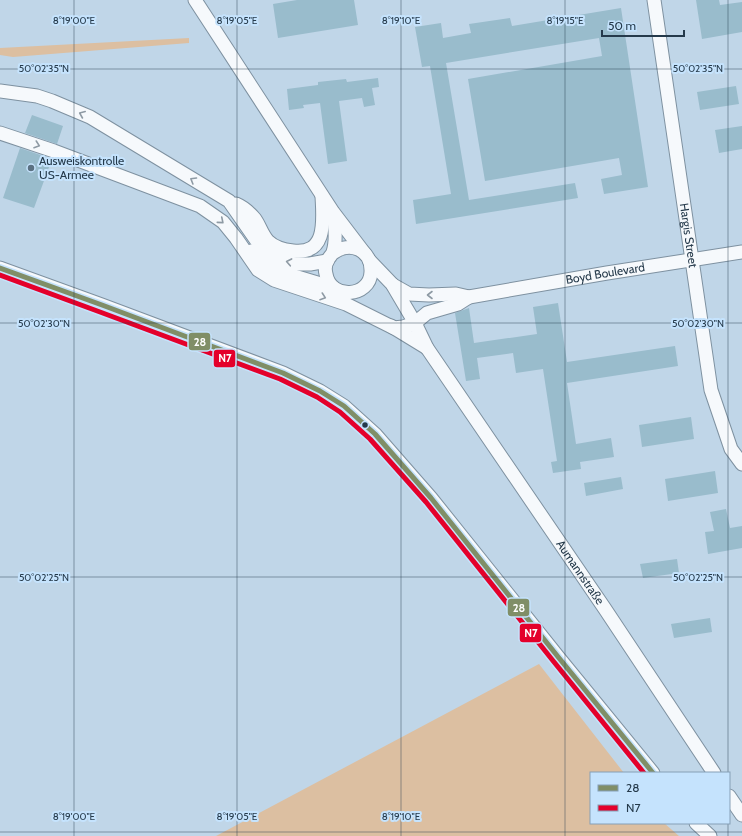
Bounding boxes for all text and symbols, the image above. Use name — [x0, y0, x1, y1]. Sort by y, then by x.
scale bar — [602, 12, 684, 38]
text: 8°19'00"E — [53, 14, 96, 27]
text: 8°19'05"E — [217, 14, 258, 27]
text: 8°19'10"E — [382, 14, 421, 27]
text: 8°19'15"E — [546, 14, 584, 27]
text: 50 m — [608, 18, 636, 33]
text: 50°02'35"N — [19, 62, 69, 75]
text: 50°02'35"N — [673, 62, 723, 75]
one-way arrow — [78, 110, 85, 118]
one-way arrow — [33, 140, 40, 149]
place label: Ausweiskontrolle US-Armee — [39, 153, 124, 182]
marker: Ausweiskontrolle US-Armee — [26, 163, 36, 173]
one-way arrow — [190, 177, 197, 185]
street label: Hargis Street — [677, 202, 701, 269]
one-way arrow — [216, 217, 224, 224]
one-way arrow — [286, 259, 292, 267]
street label: Boyd Boulevard — [565, 259, 646, 287]
one-way arrow — [427, 291, 433, 299]
one-way arrow — [319, 292, 326, 300]
text: 50°02'30"N — [18, 317, 70, 330]
text: 50°02'30"N — [672, 317, 724, 330]
line badge: 28 — [188, 332, 211, 351]
text: 28 — [194, 335, 207, 349]
line badge: N7 — [213, 349, 236, 368]
text: N7 — [218, 351, 232, 365]
unlabelled marker — [360, 420, 370, 430]
street label: Aumannstraße — [553, 537, 608, 607]
text: 50°02'25"N — [19, 571, 69, 584]
text: 50°02'25"N — [673, 571, 723, 584]
line badge: 28 — [507, 598, 530, 617]
text: 28 — [513, 601, 526, 615]
line badge: N7 — [519, 623, 542, 643]
text: N7 — [524, 626, 538, 640]
legend — [590, 772, 730, 824]
text: 28 — [626, 780, 640, 795]
text: N7 — [626, 800, 640, 815]
text: 8°19'00"E — [53, 810, 96, 823]
text: 8°19'05"E — [217, 810, 258, 823]
text: 8°19'10"E — [382, 810, 421, 823]

